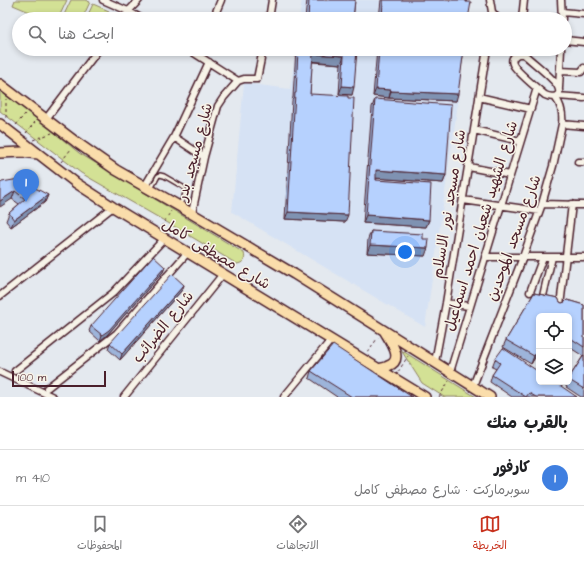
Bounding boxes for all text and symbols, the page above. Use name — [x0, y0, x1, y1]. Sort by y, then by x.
search box — [12, 12, 572, 56]
icon: search — [26, 23, 48, 45]
text: ابحث هنا — [58, 24, 114, 45]
street label: شارع مسجد بدر — [172, 101, 218, 204]
street label: شارع الشهيد شعبان احمد اسماعيل — [439, 118, 523, 334]
street label: شارع مسجد نور الاسلام — [427, 128, 471, 280]
pin: 1 — [13, 169, 39, 202]
street label: شارع مسجد الموحدين — [481, 172, 547, 304]
street label: شارع مصطفى كامل — [158, 213, 274, 295]
your location — [395, 242, 415, 262]
street label: شارع الضرائب — [127, 286, 199, 368]
map controls — [536, 313, 572, 385]
button: locate — [536, 313, 572, 349]
button: layers — [536, 349, 572, 385]
scale bar — [12, 369, 106, 388]
text: 100 m — [18, 370, 46, 385]
text: بالقرب منك — [487, 411, 568, 435]
text: كارفور — [494, 457, 530, 478]
text: 410 m — [16, 469, 50, 487]
text: 1 — [554, 469, 556, 487]
text: سوبرماركت · شارع مصطفى كامل — [354, 481, 530, 499]
tab: المحفوظات — [77, 513, 122, 555]
tab: الاتجاهات — [276, 513, 319, 555]
tab: الخريطة — [473, 513, 507, 555]

